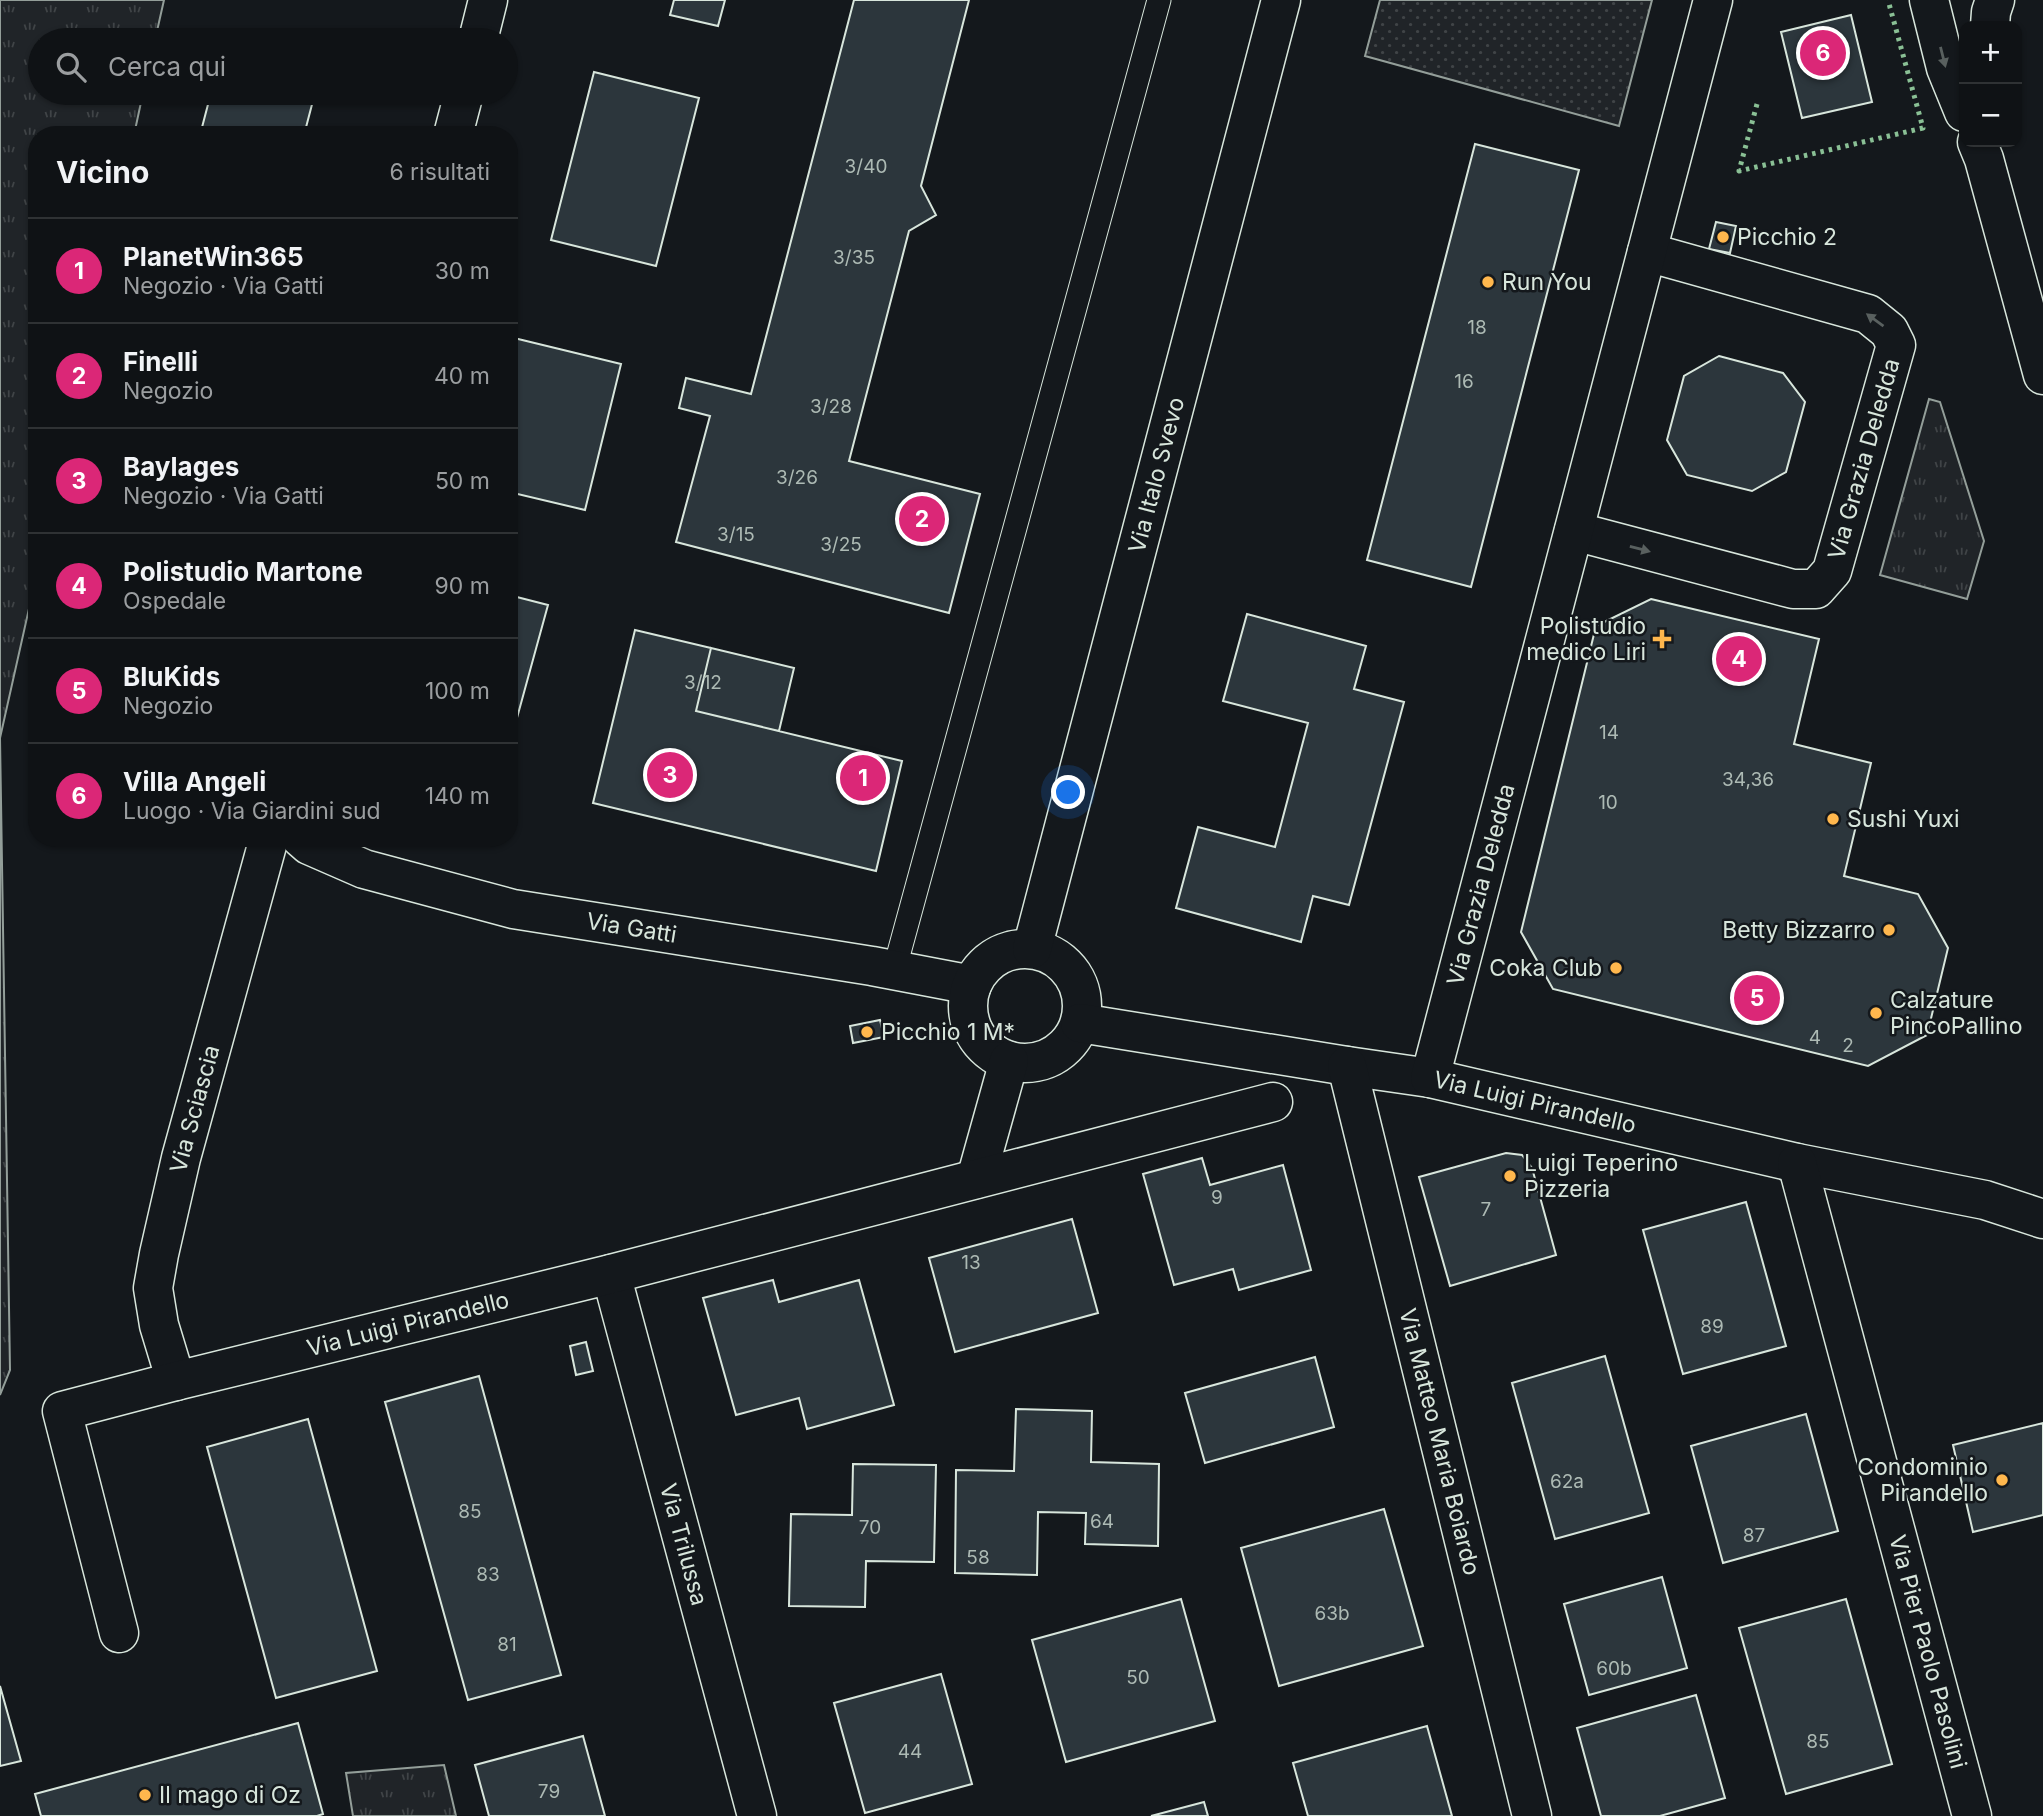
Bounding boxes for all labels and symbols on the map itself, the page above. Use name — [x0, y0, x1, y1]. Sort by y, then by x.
pin: 6 — [1800, 27, 1846, 79]
one-way arrow — [1938, 47, 1949, 69]
house number: 3/40 — [845, 155, 887, 178]
place label: Picchio 2 — [1737, 223, 1837, 251]
marker: Picchio 2 — [1715, 229, 1731, 245]
house number: 3/35 — [833, 246, 875, 269]
place label: Run You — [1502, 268, 1592, 296]
marker: Run You — [1480, 274, 1496, 290]
one-way arrow — [1866, 313, 1884, 327]
house number: 18 — [1467, 316, 1487, 339]
street label: Via Grazia Deledda — [1822, 355, 1905, 563]
house number: 16 — [1454, 370, 1474, 393]
street label: Via Italo Svevo — [1122, 394, 1190, 556]
house number: 3/28 — [810, 395, 852, 418]
house number: 3/26 — [776, 466, 818, 489]
pin: 2 — [899, 493, 945, 545]
house number: 3/15 — [717, 523, 755, 546]
house number: 3/25 — [820, 533, 862, 556]
one-way arrow — [1629, 544, 1651, 555]
place label: Polistudio medico Liri — [1526, 612, 1646, 666]
marker: Polistudio medico Liri — [1652, 629, 1672, 649]
pin: 4 — [1716, 633, 1762, 685]
house number: 3/12 — [684, 671, 722, 694]
house number: 14 — [1599, 721, 1619, 744]
pin: 3 — [647, 749, 693, 801]
pin: 1 — [840, 752, 886, 804]
house number: 34,36 — [1722, 768, 1774, 791]
your location — [1051, 775, 1085, 809]
street label: Via Grazia Deledda — [1441, 781, 1521, 988]
house number: 10 — [1598, 791, 1618, 814]
place label: Sushi Yuxi — [1847, 805, 1960, 833]
marker: Sushi Yuxi — [1825, 811, 1841, 827]
street label: Via Gatti — [584, 907, 679, 949]
place label: Betty Bizzarro — [1722, 916, 1875, 944]
marker: Betty Bizzarro — [1881, 922, 1897, 938]
place label: Coka Club — [1489, 954, 1602, 982]
marker: Coka Club — [1608, 960, 1624, 976]
pin: 5 — [1734, 972, 1780, 1024]
place label: Calzature PincoPallino — [1890, 986, 2022, 1040]
marker: Calzature PincoPallino — [1868, 1005, 1884, 1021]
place label: Picchio 1 M* — [881, 1018, 1015, 1046]
marker: Picchio 1 M* — [859, 1024, 875, 1040]
house number: 4 — [1809, 1026, 1821, 1049]
house number: 2 — [1842, 1034, 1854, 1057]
street label: Via Sciascia — [164, 1042, 225, 1175]
street label: Via Luigi Pirandello — [1431, 1065, 1639, 1139]
place label: Luigi Teperino Pizzeria — [1524, 1149, 1678, 1203]
marker: Luigi Teperino Pizzeria — [1502, 1168, 1518, 1184]
house number: 9 — [1211, 1186, 1223, 1209]
house number: 7 — [1481, 1198, 1491, 1221]
house number: 13 — [961, 1251, 981, 1274]
street label: Via Luigi Pirandello — [304, 1286, 512, 1362]
street label: Via Matteo Maria Boiardo — [1393, 1305, 1486, 1578]
house number: 89 — [1700, 1315, 1724, 1338]
place label: Condominio Pirandello — [1857, 1453, 1988, 1507]
house number: 62a — [1550, 1470, 1584, 1493]
marker: Condominio Pirandello — [1994, 1472, 2010, 1488]
street label: Via Trilussa — [654, 1480, 714, 1609]
house number: 85 — [458, 1500, 482, 1523]
house number: 64 — [1090, 1510, 1114, 1533]
house number: 70 — [859, 1516, 881, 1539]
house number: 87 — [1743, 1524, 1765, 1547]
street label: Via Pier Paolo Pasolini — [1883, 1532, 1973, 1772]
house number: 58 — [966, 1546, 990, 1569]
house number: 83 — [476, 1563, 500, 1586]
house number: 63b — [1314, 1602, 1350, 1625]
house number: 81 — [497, 1633, 517, 1656]
house number: 60b — [1596, 1657, 1632, 1680]
house number: 50 — [1126, 1666, 1150, 1689]
house number: 85 — [1806, 1730, 1830, 1753]
house number: 44 — [898, 1740, 922, 1763]
house number: 79 — [538, 1780, 560, 1803]
place label: Il mago di Oz — [159, 1781, 301, 1809]
marker: Il mago di Oz — [137, 1787, 153, 1803]

